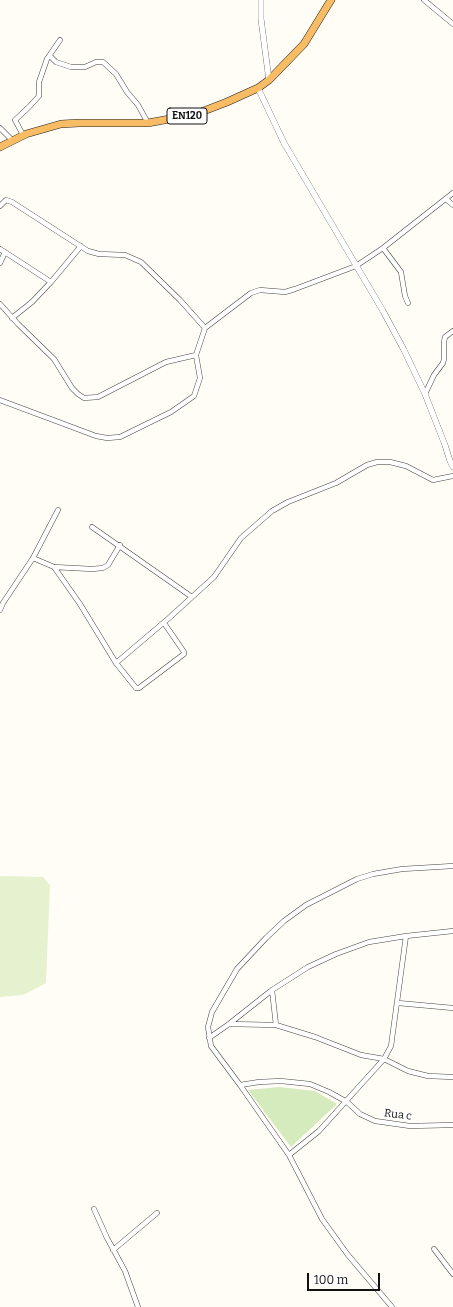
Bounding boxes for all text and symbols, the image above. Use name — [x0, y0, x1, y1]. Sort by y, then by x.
road number: EN120 — [167, 108, 207, 124]
street label: Rua c — [383, 1107, 413, 1123]
scale bar — [309, 1265, 382, 1291]
text: 100 m — [314, 1273, 348, 1287]

